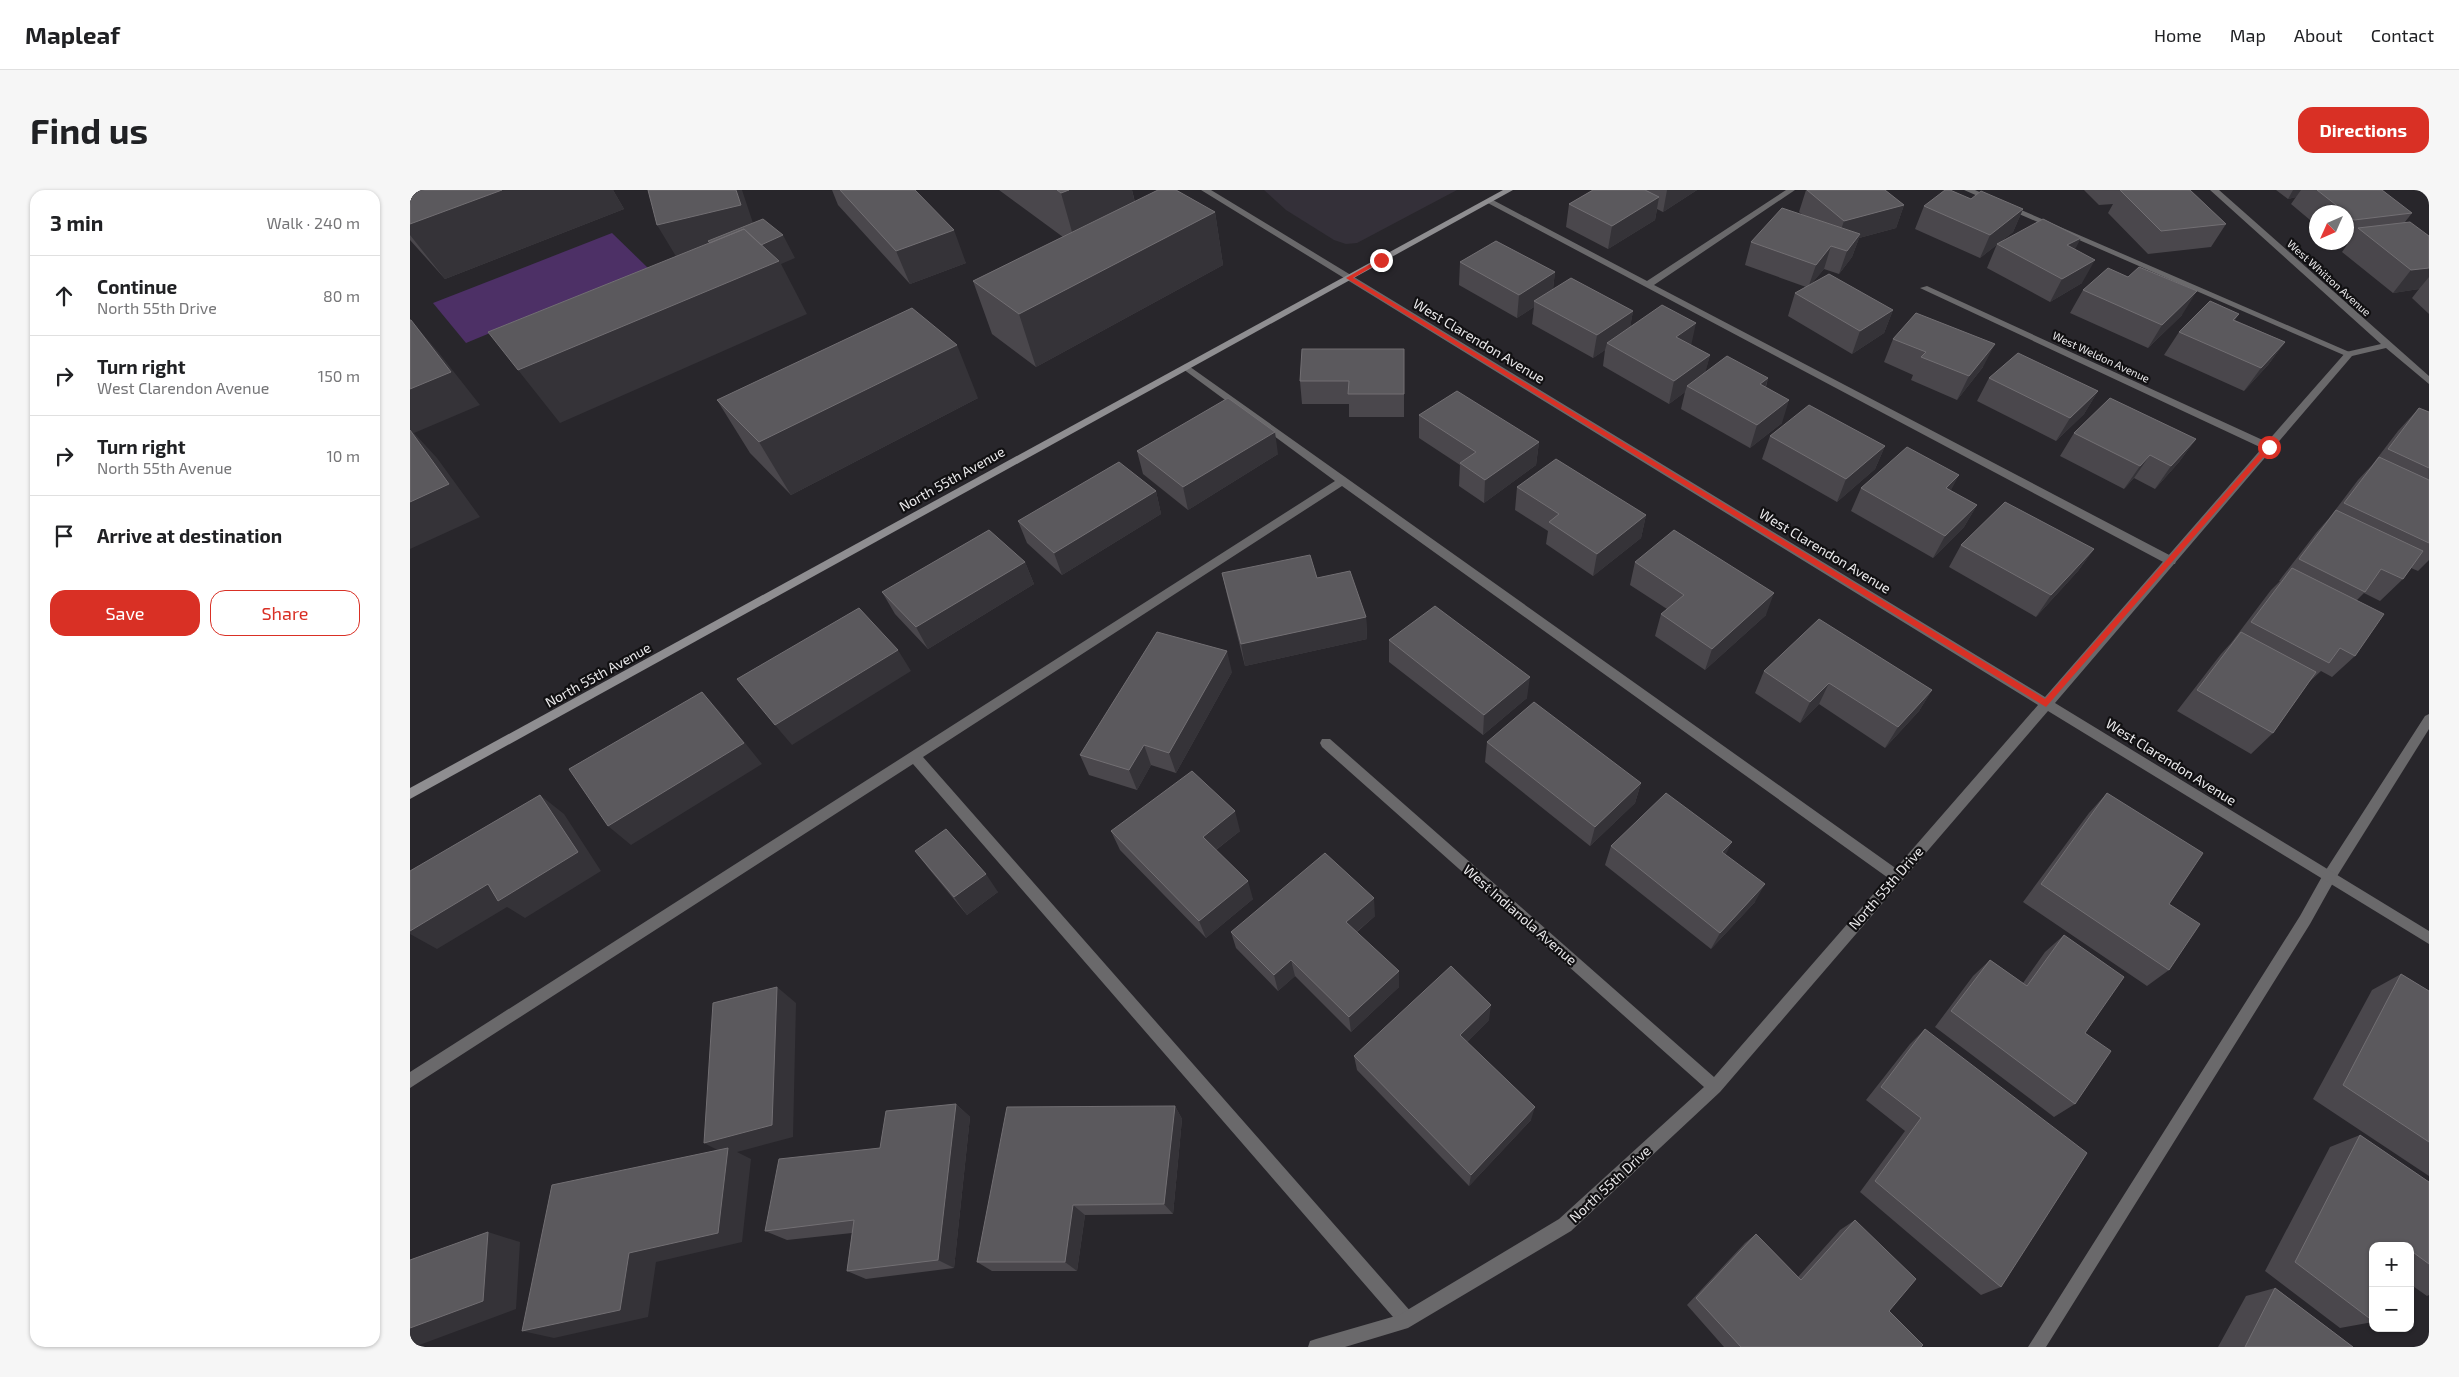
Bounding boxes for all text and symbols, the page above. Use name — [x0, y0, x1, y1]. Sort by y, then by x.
text: Mapleaf — [25, 20, 120, 49]
text: Home — [2154, 24, 2202, 46]
text: Map — [2230, 24, 2266, 46]
text: About — [2294, 24, 2343, 46]
text: Contact — [2371, 24, 2434, 46]
button: Directions — [2298, 107, 2429, 153]
text: Find us — [30, 109, 148, 151]
north arrow — [2309, 205, 2354, 250]
text: 3 min — [50, 210, 103, 235]
text: Walk · 240 m — [267, 213, 360, 232]
street label: West Whitton Avenue — [2285, 237, 2374, 319]
route end — [1370, 249, 1393, 272]
text: Continue — [97, 275, 177, 298]
icon: ahead — [50, 282, 78, 310]
text: 80 m — [323, 286, 360, 305]
street label: West Clarendon Avenue — [1410, 294, 1548, 387]
text: North 55th Drive — [97, 298, 217, 317]
street label: West Weldon Avenue — [2051, 328, 2152, 385]
text: Turn right — [97, 355, 185, 378]
icon: right — [50, 362, 78, 390]
text: 150 m — [318, 366, 360, 385]
text: West Clarendon Avenue — [97, 378, 269, 397]
text: Turn right — [97, 435, 185, 458]
route start — [2258, 436, 2281, 459]
icon: right — [50, 442, 78, 470]
street label: North 55th Avenue — [896, 442, 1008, 515]
text: 10 m — [326, 446, 360, 465]
text: North 55th Avenue — [97, 458, 232, 477]
street label: West Clarendon Avenue — [1756, 504, 1894, 597]
icon: arrive — [50, 522, 78, 550]
text: Arrive at destination — [97, 524, 282, 547]
button: Save — [50, 590, 200, 636]
button: Share — [210, 590, 360, 636]
street label: North 55th Avenue — [542, 638, 654, 711]
street label: West Clarendon Avenue — [2103, 714, 2240, 809]
street label: North 55th Drive — [1845, 843, 1926, 933]
street label: West Indianola Avenue — [1460, 861, 1581, 969]
street label: North 55th Drive — [1566, 1142, 1654, 1226]
map controls — [2369, 1242, 2414, 1332]
button: + — [2369, 1242, 2414, 1287]
button: − — [2369, 1287, 2414, 1332]

